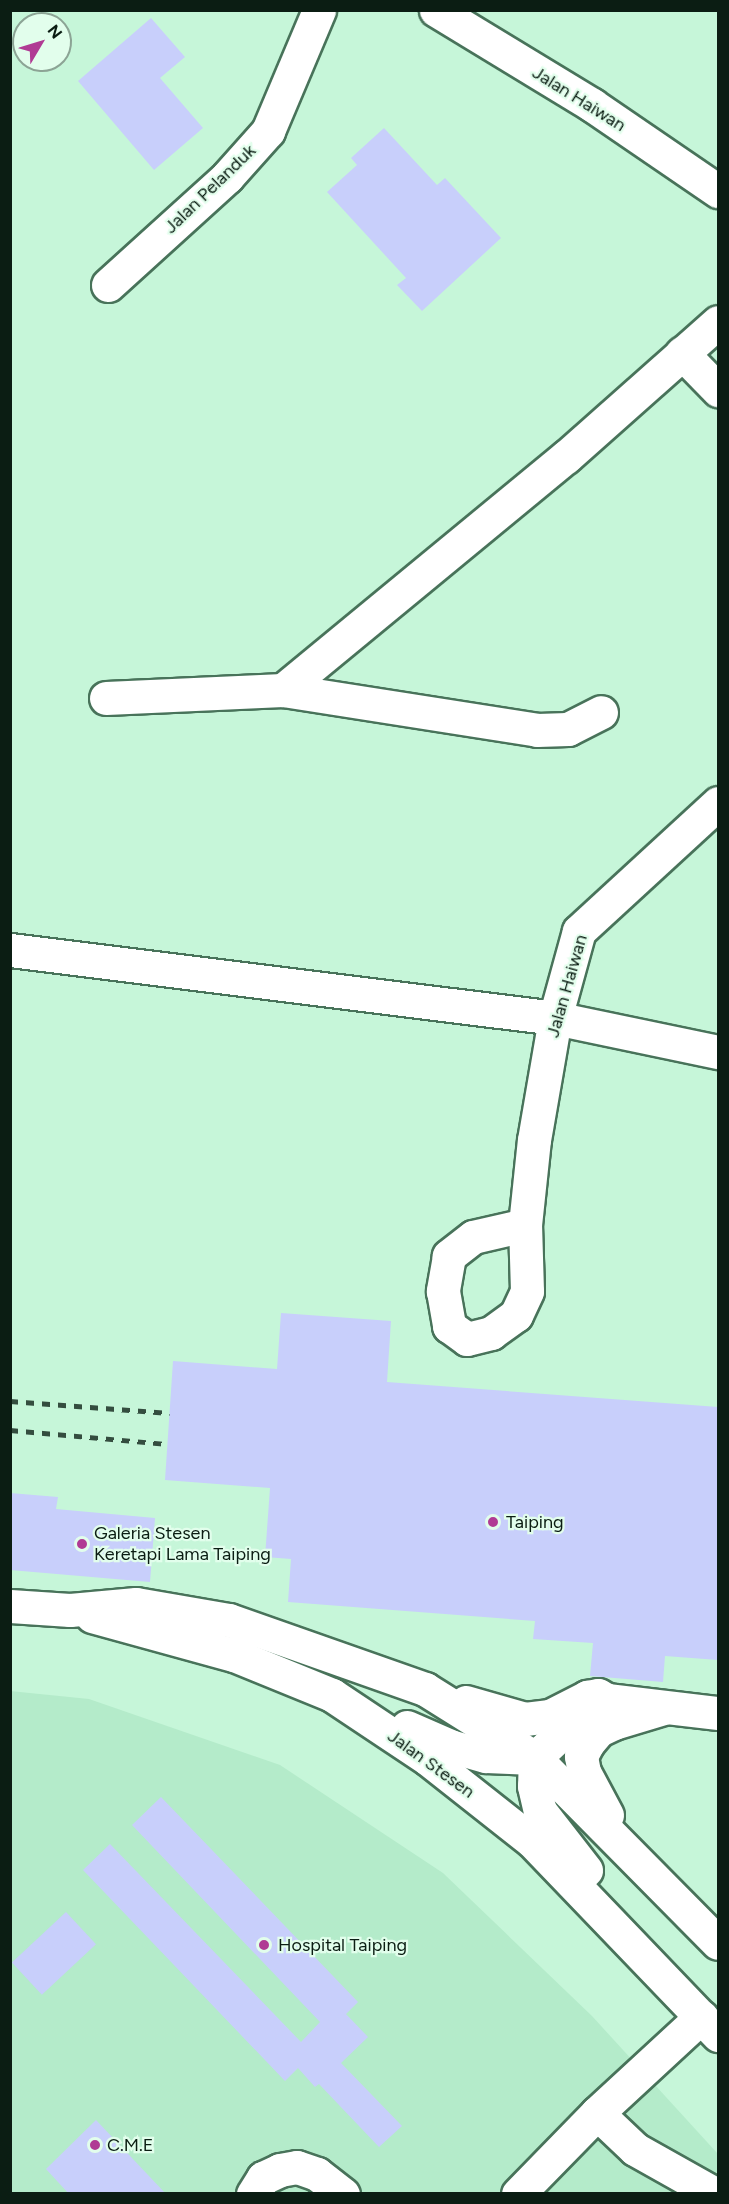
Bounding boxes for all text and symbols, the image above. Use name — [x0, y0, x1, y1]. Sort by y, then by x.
north arrow — [12, 12, 72, 72]
text: N — [44, 21, 66, 43]
street label: Jalan Haiwan — [528, 62, 630, 136]
street label: Jalan Pelanduk — [160, 140, 260, 238]
street label: Jalan Haiwan — [542, 932, 592, 1040]
place label: Taiping — [506, 1511, 564, 1533]
marker: Taiping — [484, 1513, 502, 1531]
place label: Galeria Stesen Keretapi Lama Taiping — [94, 1523, 271, 1565]
marker: Galeria Stesen Keretapi Lama Taiping — [75, 1537, 89, 1551]
street label: Jalan Stesen — [383, 1725, 479, 1803]
place label: Hospital Taiping — [278, 1934, 407, 1956]
marker: Hospital Taiping — [255, 1936, 273, 1954]
place label: C.M.E — [107, 2134, 153, 2156]
marker: C.M.E — [88, 2138, 102, 2152]

